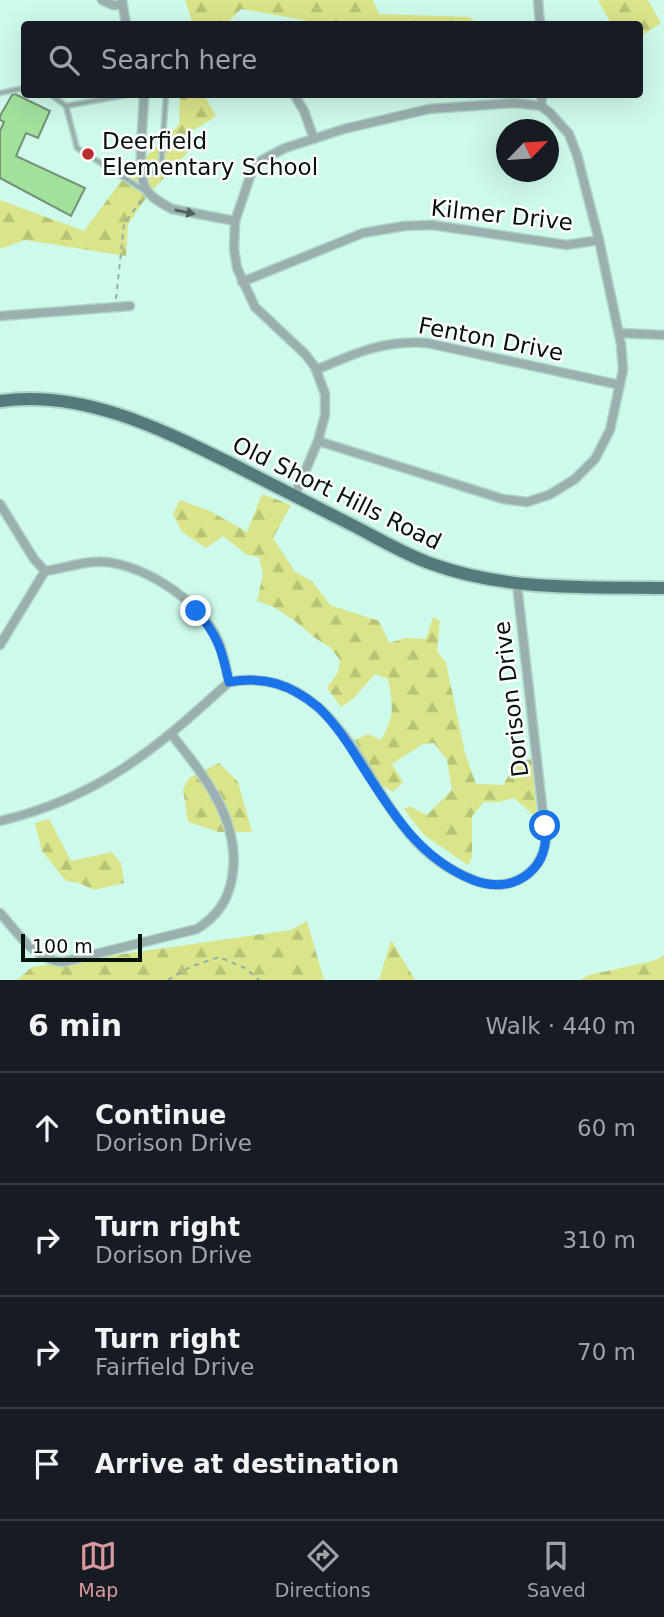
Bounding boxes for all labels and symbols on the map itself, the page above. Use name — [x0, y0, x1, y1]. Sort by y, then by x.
north arrow — [496, 119, 559, 182]
place label: Deerfield Elementary School — [102, 128, 318, 180]
marker: Deerfield Elementary School — [80, 146, 96, 162]
street label: Kilmer Drive — [430, 195, 574, 235]
one-way arrow — [174, 206, 196, 217]
street label: Fenton Drive — [416, 312, 566, 366]
street label: Old Short Hills Road — [228, 431, 446, 555]
route end — [180, 595, 211, 626]
street label: Dorison Drive — [489, 620, 533, 778]
route start — [529, 810, 560, 841]
scale bar — [21, 931, 142, 963]

